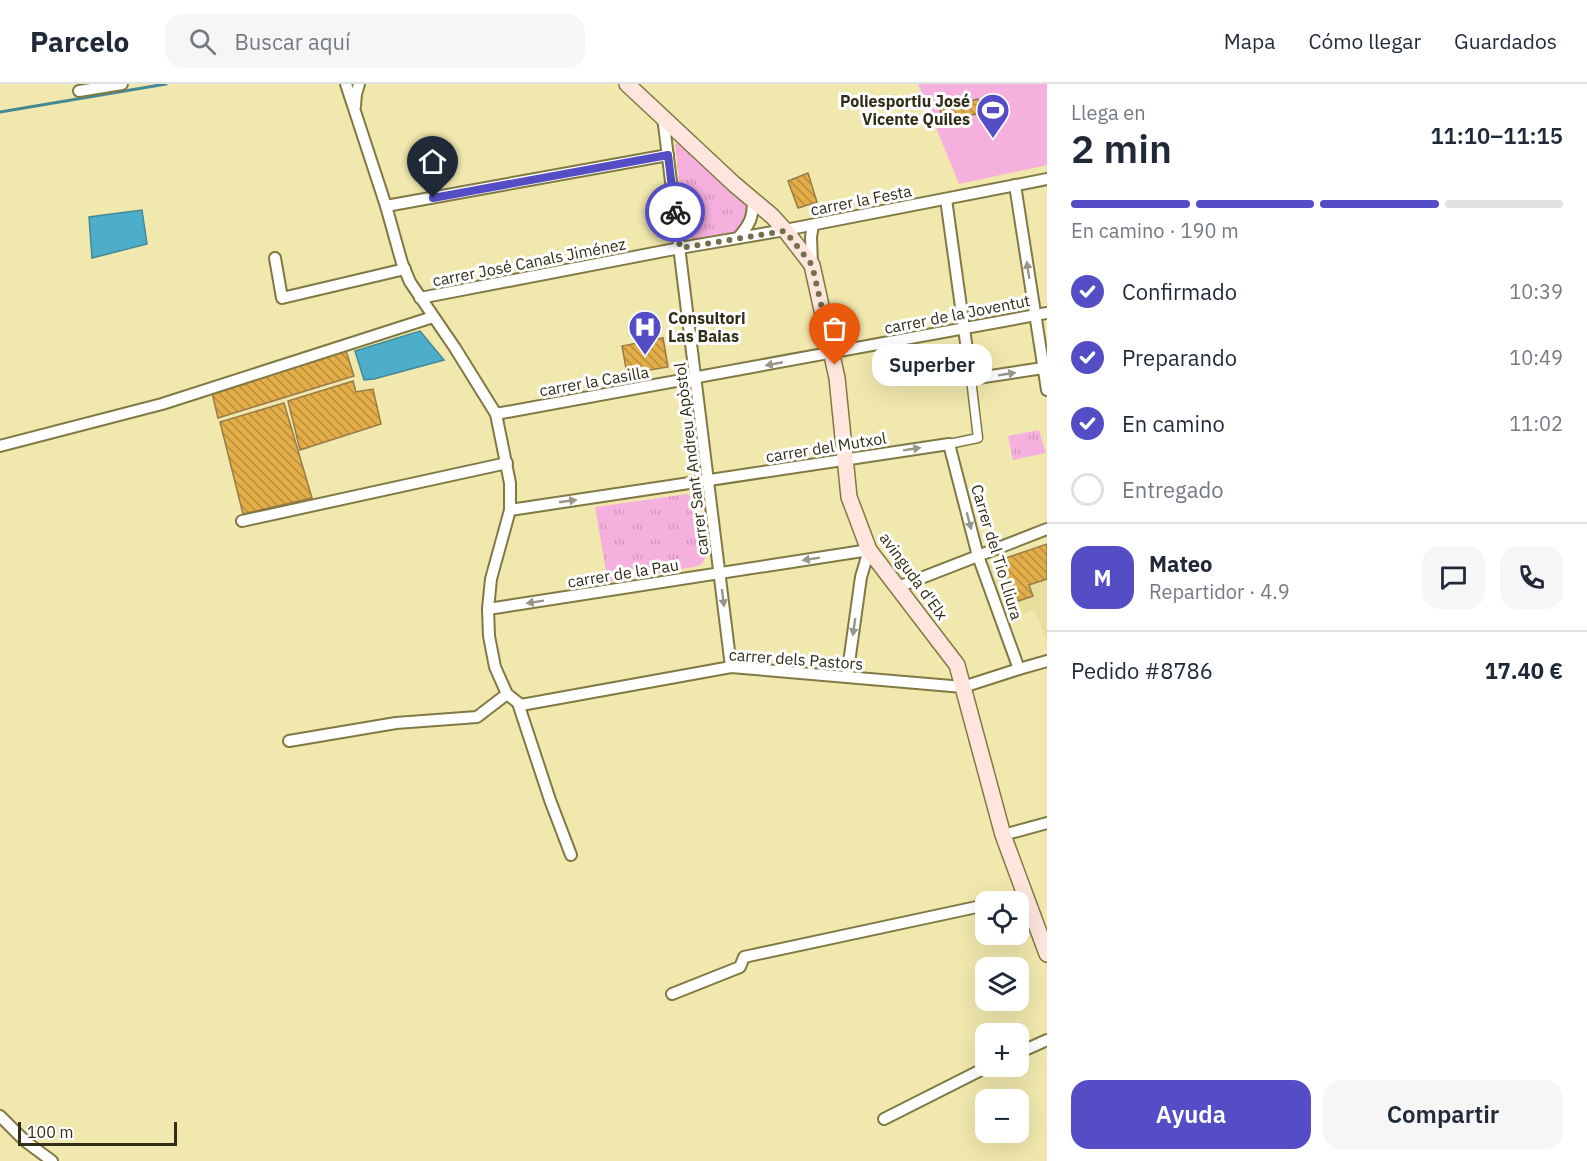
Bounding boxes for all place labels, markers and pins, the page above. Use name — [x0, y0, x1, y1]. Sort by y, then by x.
place label: Poliesportiu José Vicente Quiles — [840, 91, 970, 129]
sports icon: Poliesportiu José Vicente Quiles — [975, 92, 1011, 139]
pin — [407, 136, 458, 198]
pin — [809, 303, 860, 365]
place label: Consultori Las Baias — [668, 308, 745, 346]
hospital icon: Consultori Las Baias — [627, 309, 663, 356]
callout: Superber — [871, 344, 991, 386]

